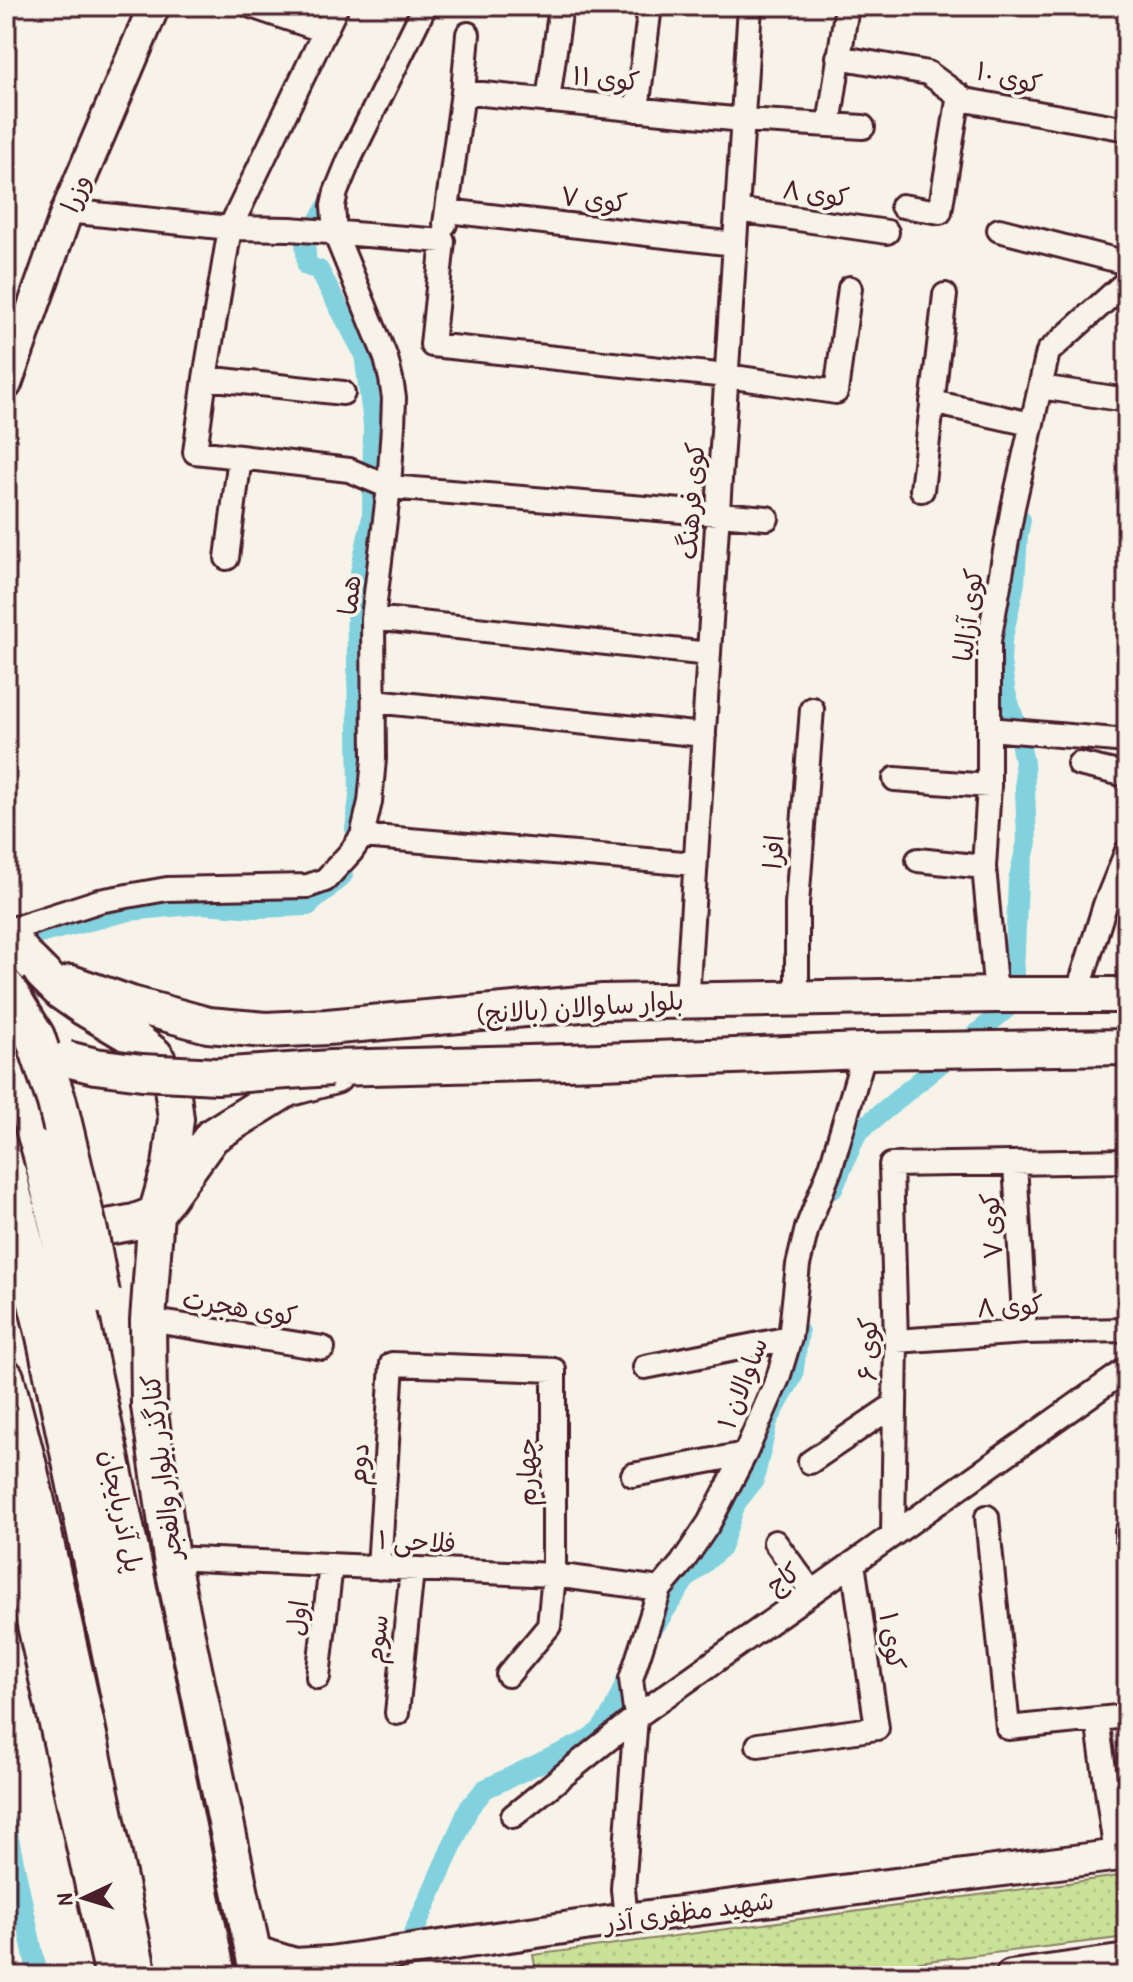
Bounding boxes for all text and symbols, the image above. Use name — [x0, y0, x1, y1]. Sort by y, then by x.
street label: کوی ۱۰ — [973, 52, 1045, 102]
street label: کوی ۱۱ — [571, 57, 641, 99]
street label: وزرا — [52, 169, 98, 217]
street label: کوی ۸ — [780, 171, 852, 215]
street label: کوی ۷ — [559, 178, 629, 220]
street label: کوی فرهنگ — [669, 441, 713, 561]
street label: کوی آزالیا — [945, 567, 991, 663]
street label: هما — [329, 573, 369, 617]
street label: افرا — [754, 834, 792, 870]
street label: بلوار ساوالان (بالانج) — [475, 982, 685, 1033]
street label: کوی ۷ — [972, 1192, 1010, 1260]
street label: کوی هجرت — [180, 1281, 300, 1333]
street label: کوی ۸ — [976, 1287, 1044, 1325]
street label: کوی ۶ — [850, 1317, 885, 1381]
street label: ساوالان ۱ — [709, 1332, 775, 1434]
street label: کنارگذر بلوار والفجر — [132, 1372, 190, 1564]
street label: چهارم — [509, 1438, 547, 1506]
street label: دوم — [339, 1442, 380, 1487]
street label: پل آذربایجان — [92, 1446, 152, 1576]
street label: فلاحی ۱ — [377, 1521, 457, 1561]
street label: کاج — [759, 1554, 808, 1603]
street label: اول — [277, 1598, 317, 1638]
street label: کوی ۱ — [872, 1610, 914, 1672]
street label: سوم — [356, 1613, 399, 1666]
north arrow — [44, 1858, 124, 1938]
street label: شهید مظفری آذر — [600, 1882, 776, 1940]
text: N — [49, 1892, 79, 1906]

